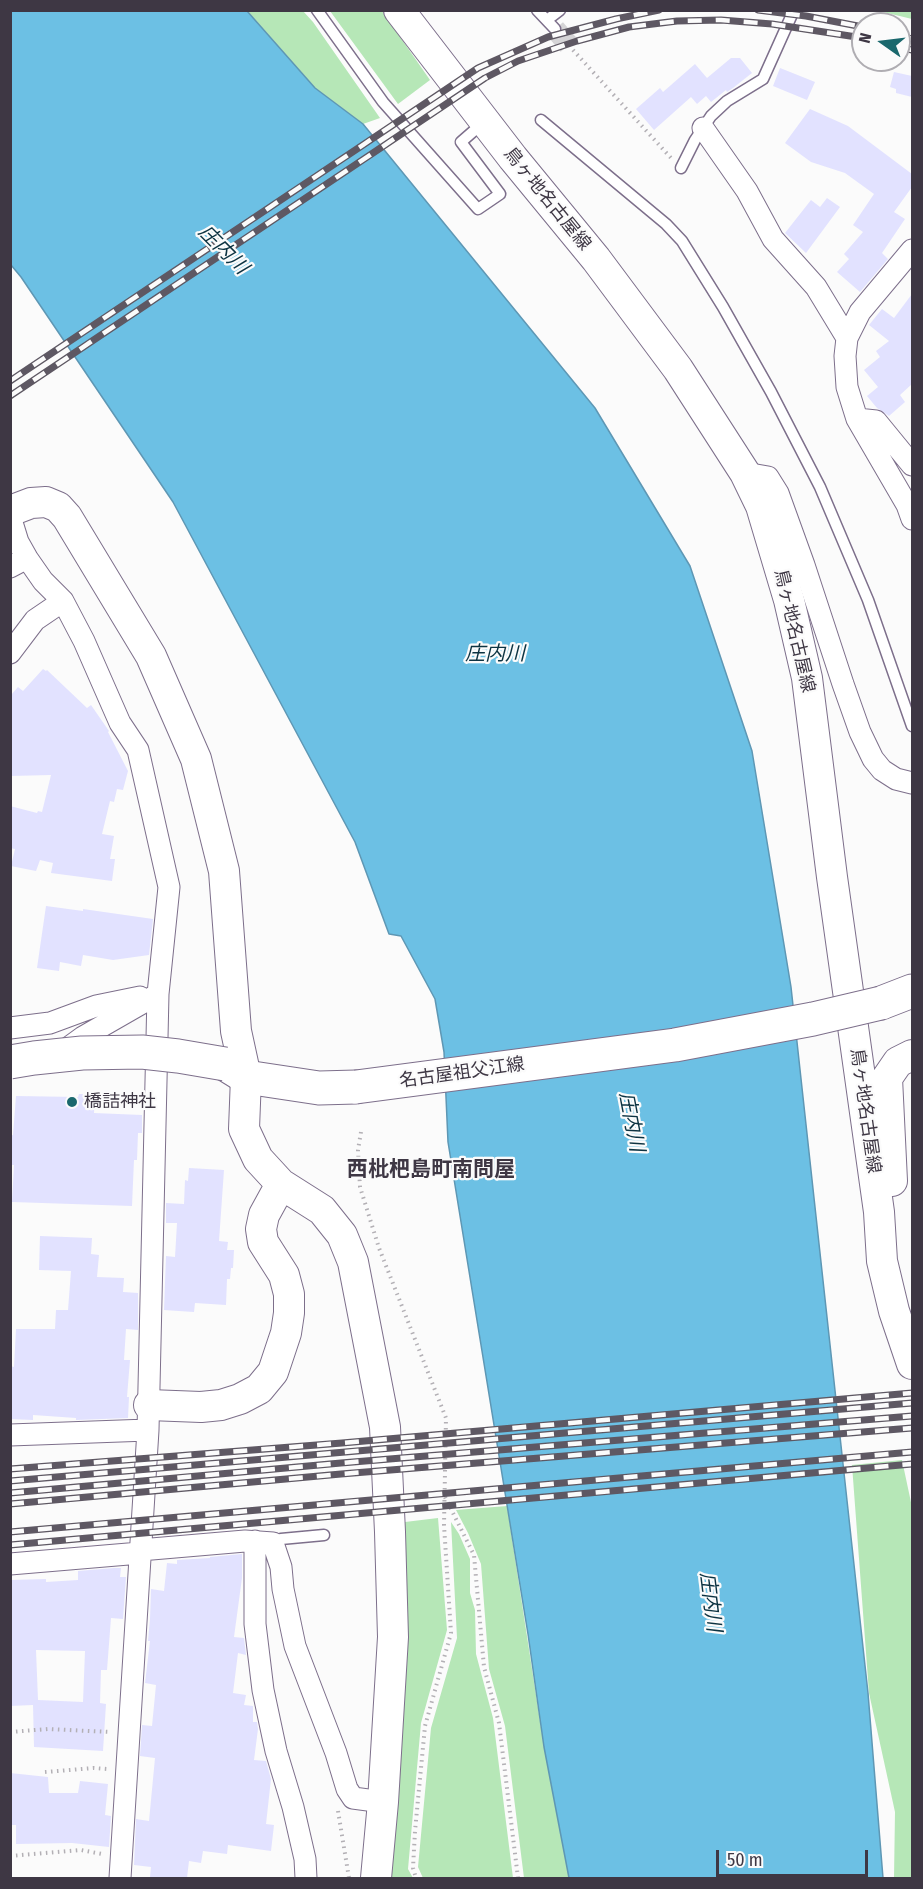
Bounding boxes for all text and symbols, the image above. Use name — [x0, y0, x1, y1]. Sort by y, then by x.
north arrow — [851, 12, 911, 72]
text: N — [855, 31, 875, 45]
street label: 鳥ヶ地名古屋線 — [499, 143, 595, 255]
water label: 庄内川 — [193, 220, 253, 280]
street label: 鳥ヶ地名古屋線 — [769, 567, 819, 695]
water label: 庄内川 — [465, 642, 525, 666]
street label: 鳥ヶ地名古屋線 — [846, 1047, 884, 1175]
street label: 名古屋祖父江線 — [398, 1054, 526, 1092]
water label: 庄内川 — [613, 1090, 649, 1154]
place label: 橋詰神社 — [84, 1091, 156, 1113]
marker: 橋詰神社 — [65, 1095, 79, 1109]
district label: 西枇杷島町南問屋 — [347, 1157, 515, 1183]
water label: 庄内川 — [694, 1571, 726, 1633]
scale bar — [719, 1838, 870, 1876]
text: 50 m — [727, 1849, 763, 1871]

